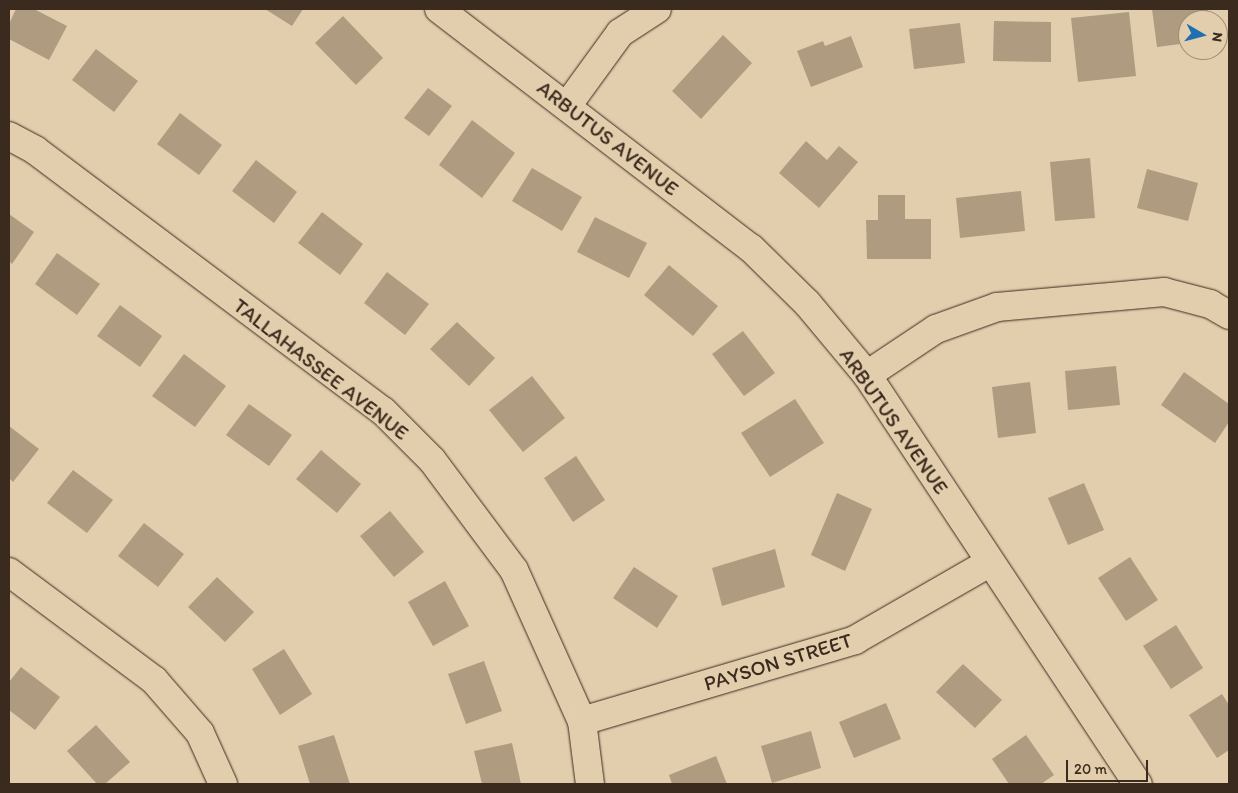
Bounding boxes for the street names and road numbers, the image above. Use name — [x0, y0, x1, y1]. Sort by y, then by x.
street label: ARBUTUS AVENUE — [532, 75, 684, 201]
street label: TALLAHASSEE AVENUE — [229, 293, 413, 445]
street label: ARBUTUS AVENUE — [834, 343, 954, 499]
street label: PAYSON STREET — [701, 627, 855, 697]

